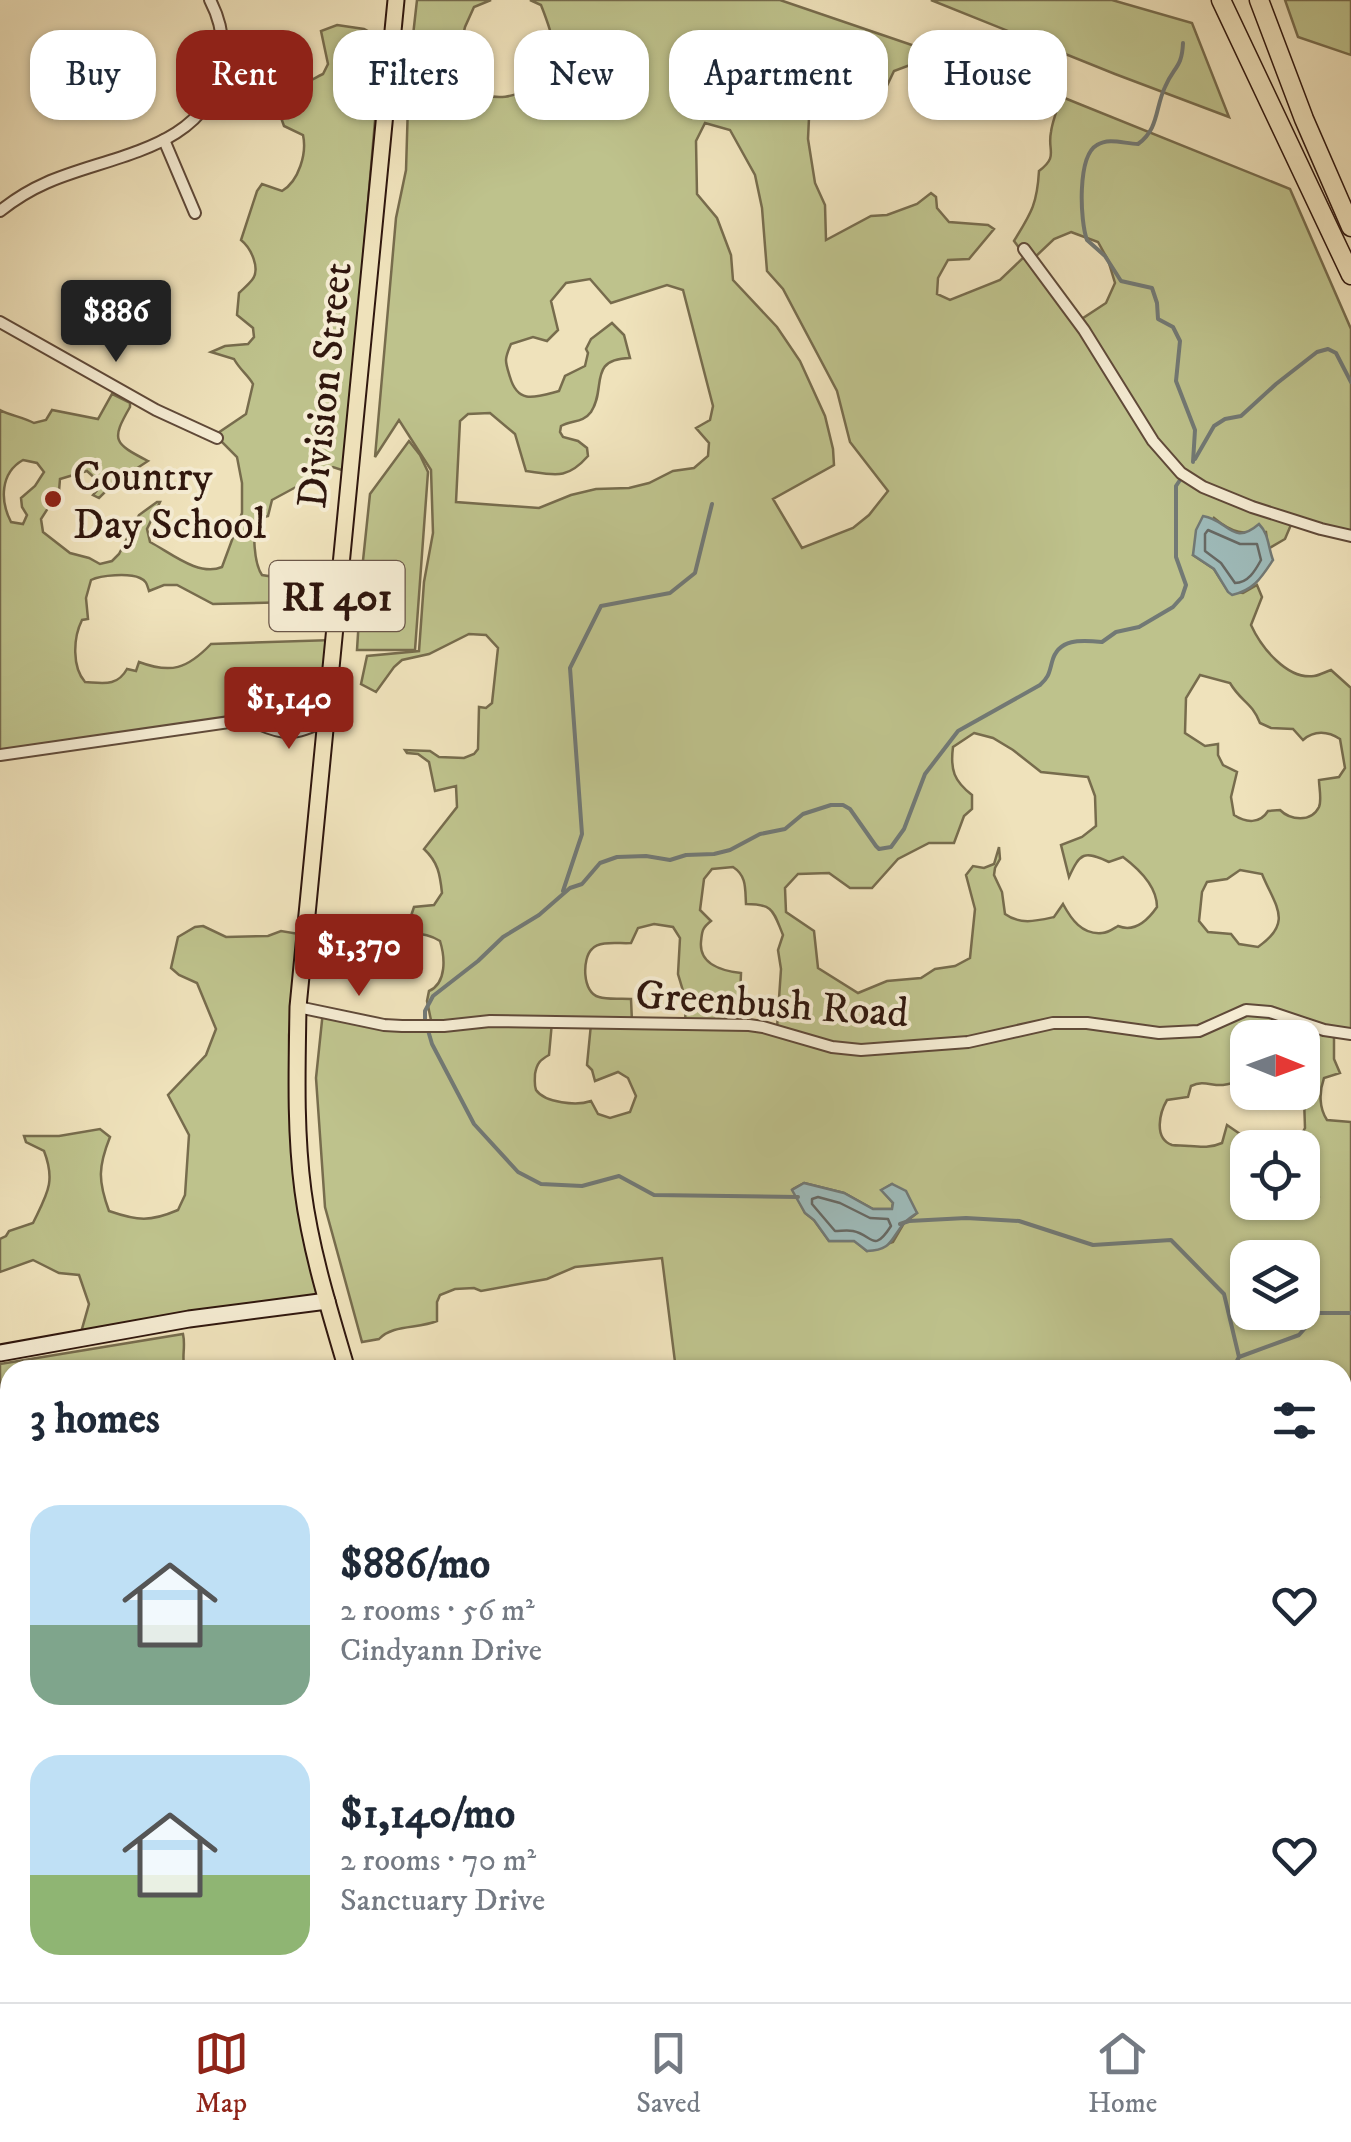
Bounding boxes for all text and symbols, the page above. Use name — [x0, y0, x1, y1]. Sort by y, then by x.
chip: Buy — [30, 30, 156, 120]
chip: Rent — [176, 30, 313, 120]
chip: Filters — [333, 30, 494, 120]
chip: New — [514, 30, 649, 120]
chip: Apartment — [669, 30, 888, 120]
chip: House — [908, 30, 1067, 120]
street label: Division Street — [287, 260, 365, 511]
pin: $886 — [57, 280, 175, 365]
text: $886 — [83, 292, 149, 332]
place label: Country Day School — [73, 452, 267, 552]
marker: Country Day School — [42, 488, 64, 510]
road number: RI 401 — [270, 561, 404, 631]
pin: $1,140 — [208, 667, 370, 752]
text: $1,140 — [246, 679, 332, 719]
pin: $1,370 — [278, 914, 440, 999]
text: $1,370 — [317, 926, 401, 966]
street label: Greenbush Road — [633, 970, 910, 1040]
north arrow — [1230, 1020, 1320, 1110]
map controls — [1230, 1020, 1320, 1330]
button: locate — [1230, 1130, 1320, 1220]
button: layers — [1230, 1240, 1320, 1330]
icon: filters — [1267, 1393, 1322, 1448]
text: 3 homes — [30, 1394, 160, 1446]
text: $886/mo — [340, 1539, 490, 1591]
icon: home — [110, 1545, 230, 1665]
icon: heart — [1267, 1578, 1322, 1633]
text: 2 rooms · 56 m² — [340, 1591, 535, 1631]
text: Cindyann Drive — [340, 1631, 542, 1671]
text: $1,140/mo — [340, 1789, 515, 1841]
icon: home — [110, 1795, 230, 1915]
icon: heart — [1267, 1828, 1322, 1883]
text: 2 rooms · 70 m² — [340, 1841, 536, 1881]
text: Sanctuary Drive — [340, 1881, 545, 1921]
tab: Map — [194, 2026, 249, 2121]
tab: Saved — [636, 2026, 701, 2121]
tab: Home — [1088, 2026, 1157, 2121]

